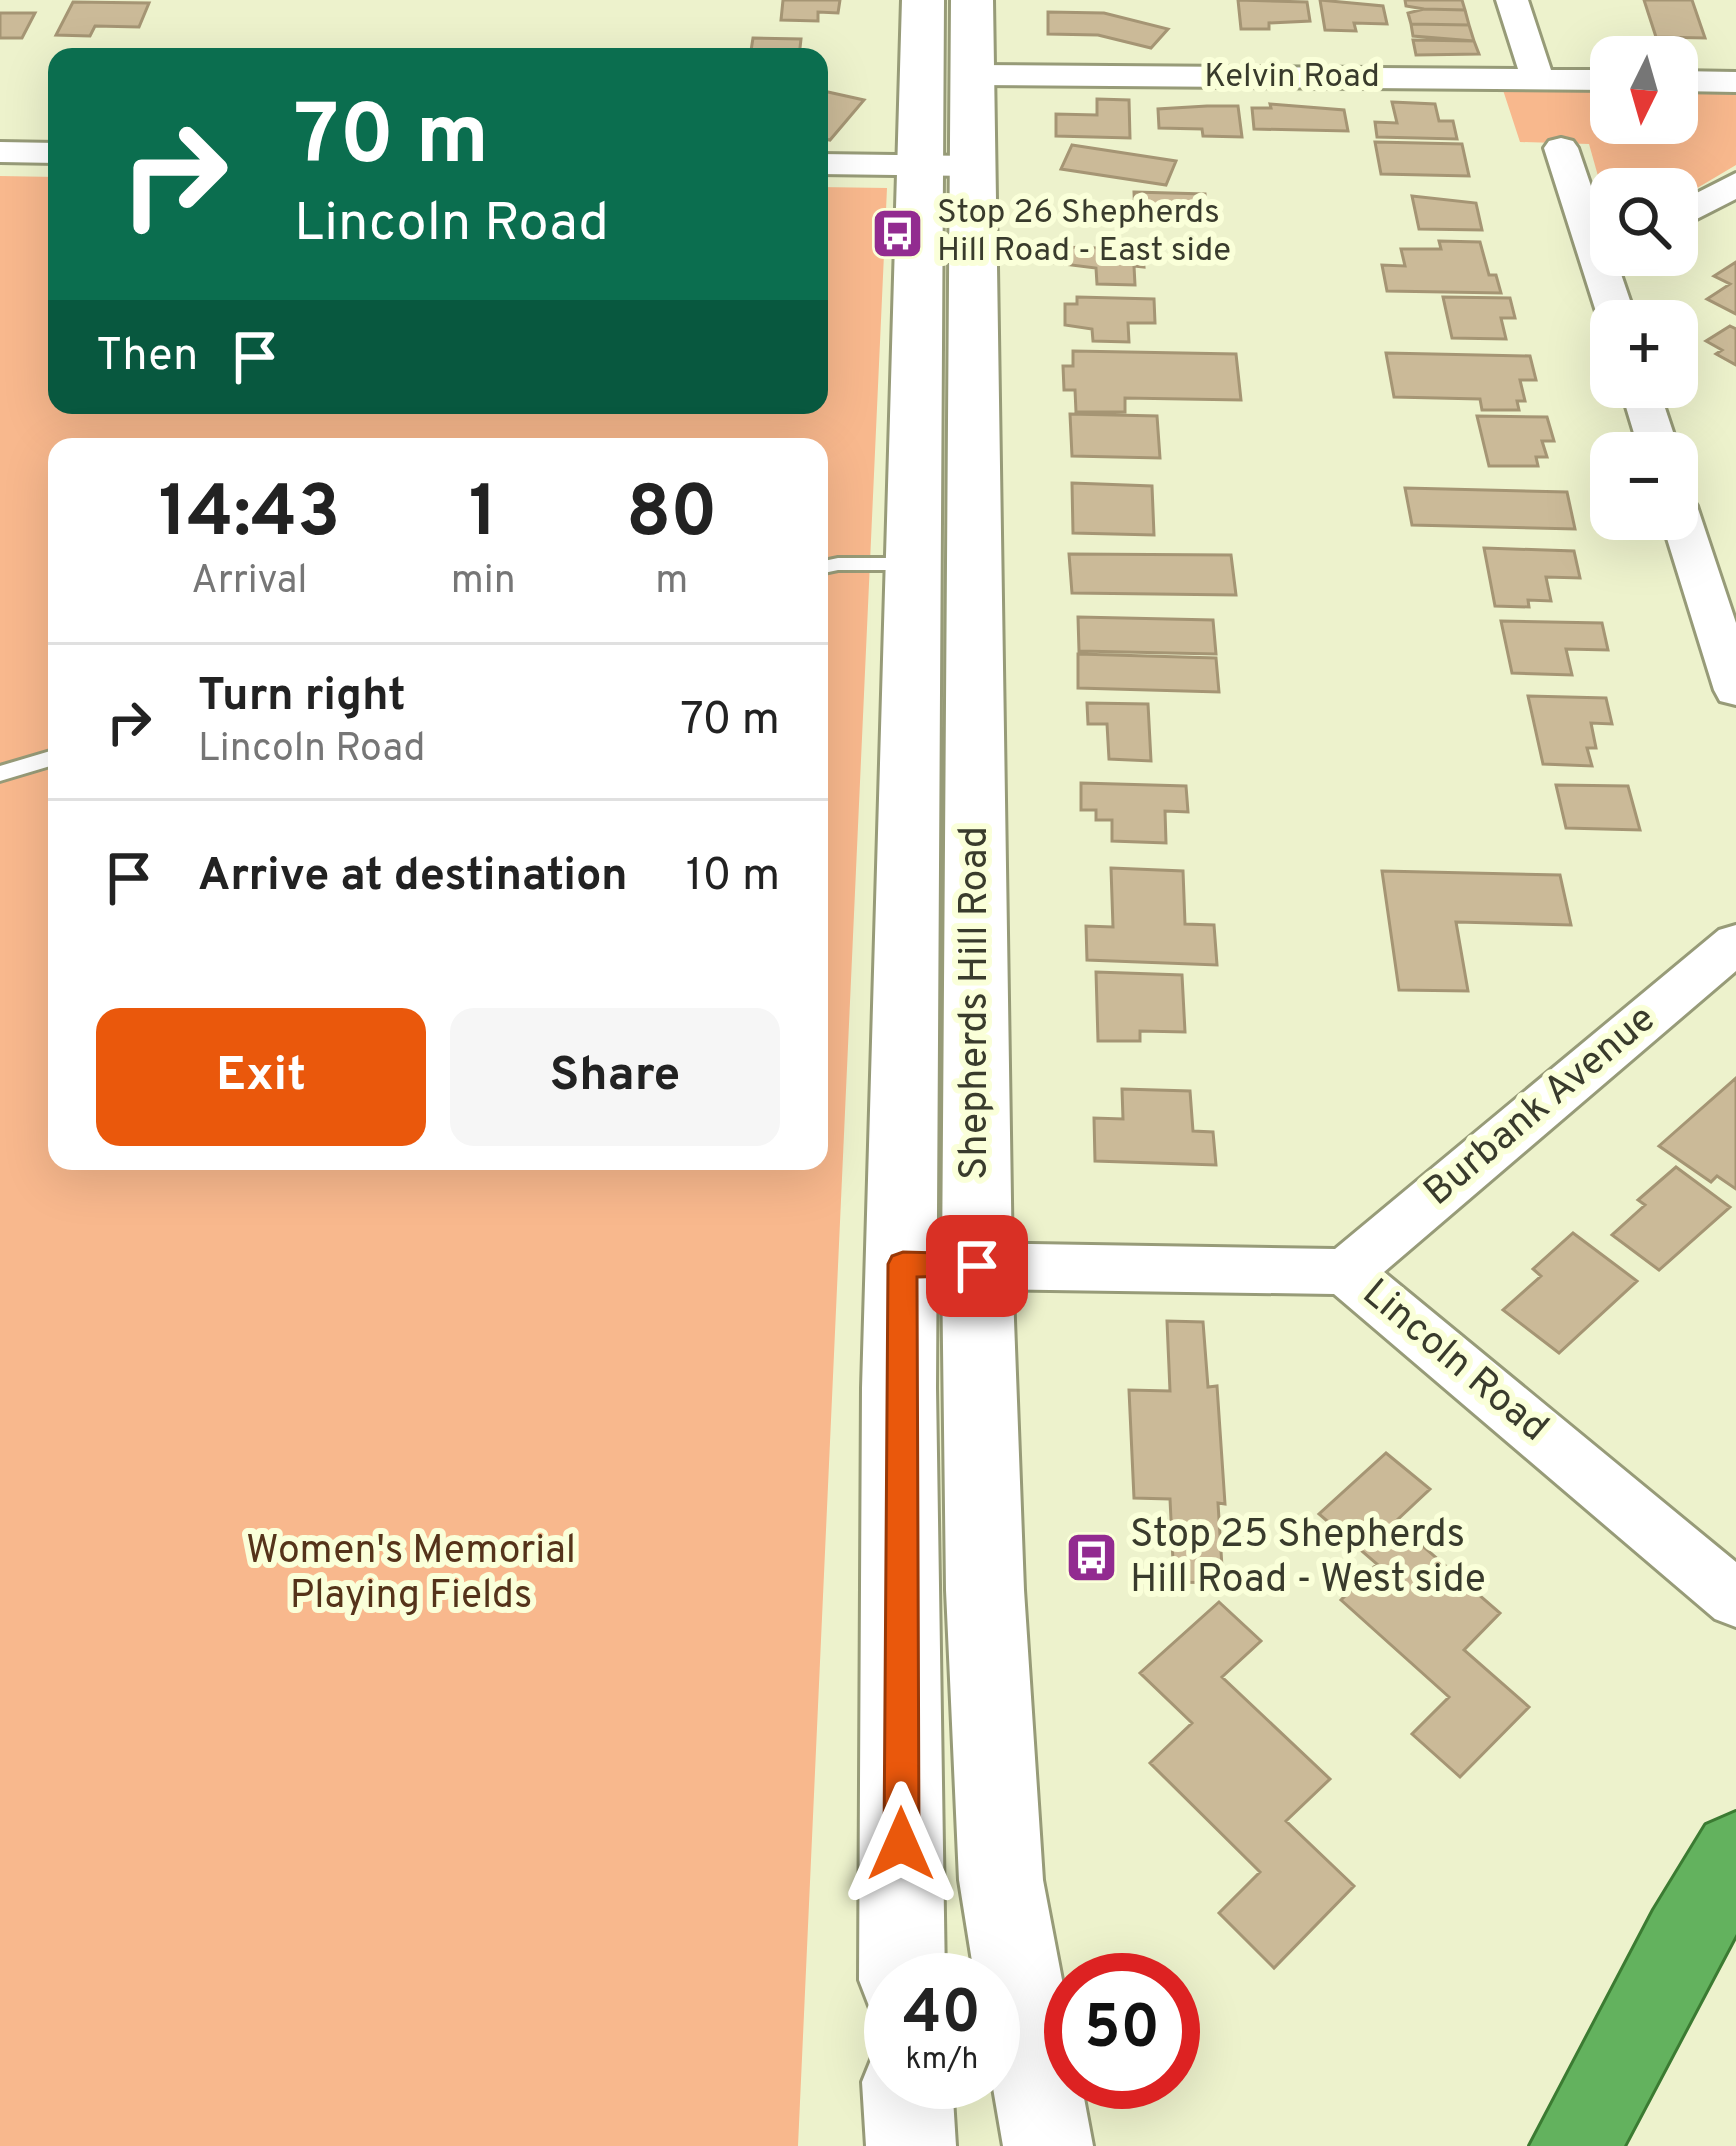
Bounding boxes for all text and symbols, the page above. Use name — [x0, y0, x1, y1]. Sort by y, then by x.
north arrow — [1590, 36, 1698, 144]
map controls — [1590, 36, 1698, 540]
street label: Kelvin Road — [1204, 57, 1380, 99]
text: 70 m — [294, 87, 489, 193]
icon: right — [96, 96, 252, 252]
button: search — [1590, 168, 1698, 276]
text: Lincoln Road — [294, 191, 609, 260]
place label: Stop 26 Shepherds Hill Road - East side — [937, 193, 1231, 273]
bus stop icon: Stop 26 Shepherds Hill Road - East side — [870, 205, 926, 261]
button: + — [1590, 300, 1698, 408]
icon: arrive — [222, 324, 288, 390]
text: Then — [96, 329, 198, 386]
button: − — [1590, 432, 1698, 540]
text: 14:43 — [158, 470, 340, 562]
text: 1 — [469, 470, 498, 562]
text: 80 — [626, 470, 718, 562]
text: Arrival — [191, 558, 308, 607]
text: min — [451, 558, 516, 607]
text: m — [655, 558, 688, 607]
text: Turn right — [198, 669, 406, 726]
icon: right — [96, 689, 162, 755]
text: 70 m — [680, 693, 780, 750]
text: Lincoln Road — [198, 726, 425, 775]
street label: Shepherds Hill Road — [952, 826, 1001, 1180]
icon: arrive — [96, 845, 162, 911]
text: Arrive at destination — [198, 849, 628, 906]
text: 10 m — [686, 849, 780, 906]
street label: Burbank Avenue — [1415, 996, 1667, 1218]
button: Exit — [96, 1008, 426, 1146]
button: Share — [450, 1008, 780, 1146]
pin — [926, 1215, 1028, 1317]
icon: arrive — [944, 1233, 1010, 1299]
street label: Lincoln Road — [1351, 1270, 1557, 1454]
place label: Stop 25 Shepherds Hill Road - West side — [1130, 1512, 1486, 1606]
park label: Women's Memorial Playing Fields — [246, 1528, 576, 1622]
bus stop icon: Stop 25 Shepherds Hill Road - West side — [1063, 1530, 1119, 1586]
position arrow — [838, 1781, 964, 1907]
speed limit sign: 50 — [1044, 1953, 1200, 2109]
text: 40 — [903, 1978, 981, 2054]
text: km/h — [906, 2042, 978, 2079]

